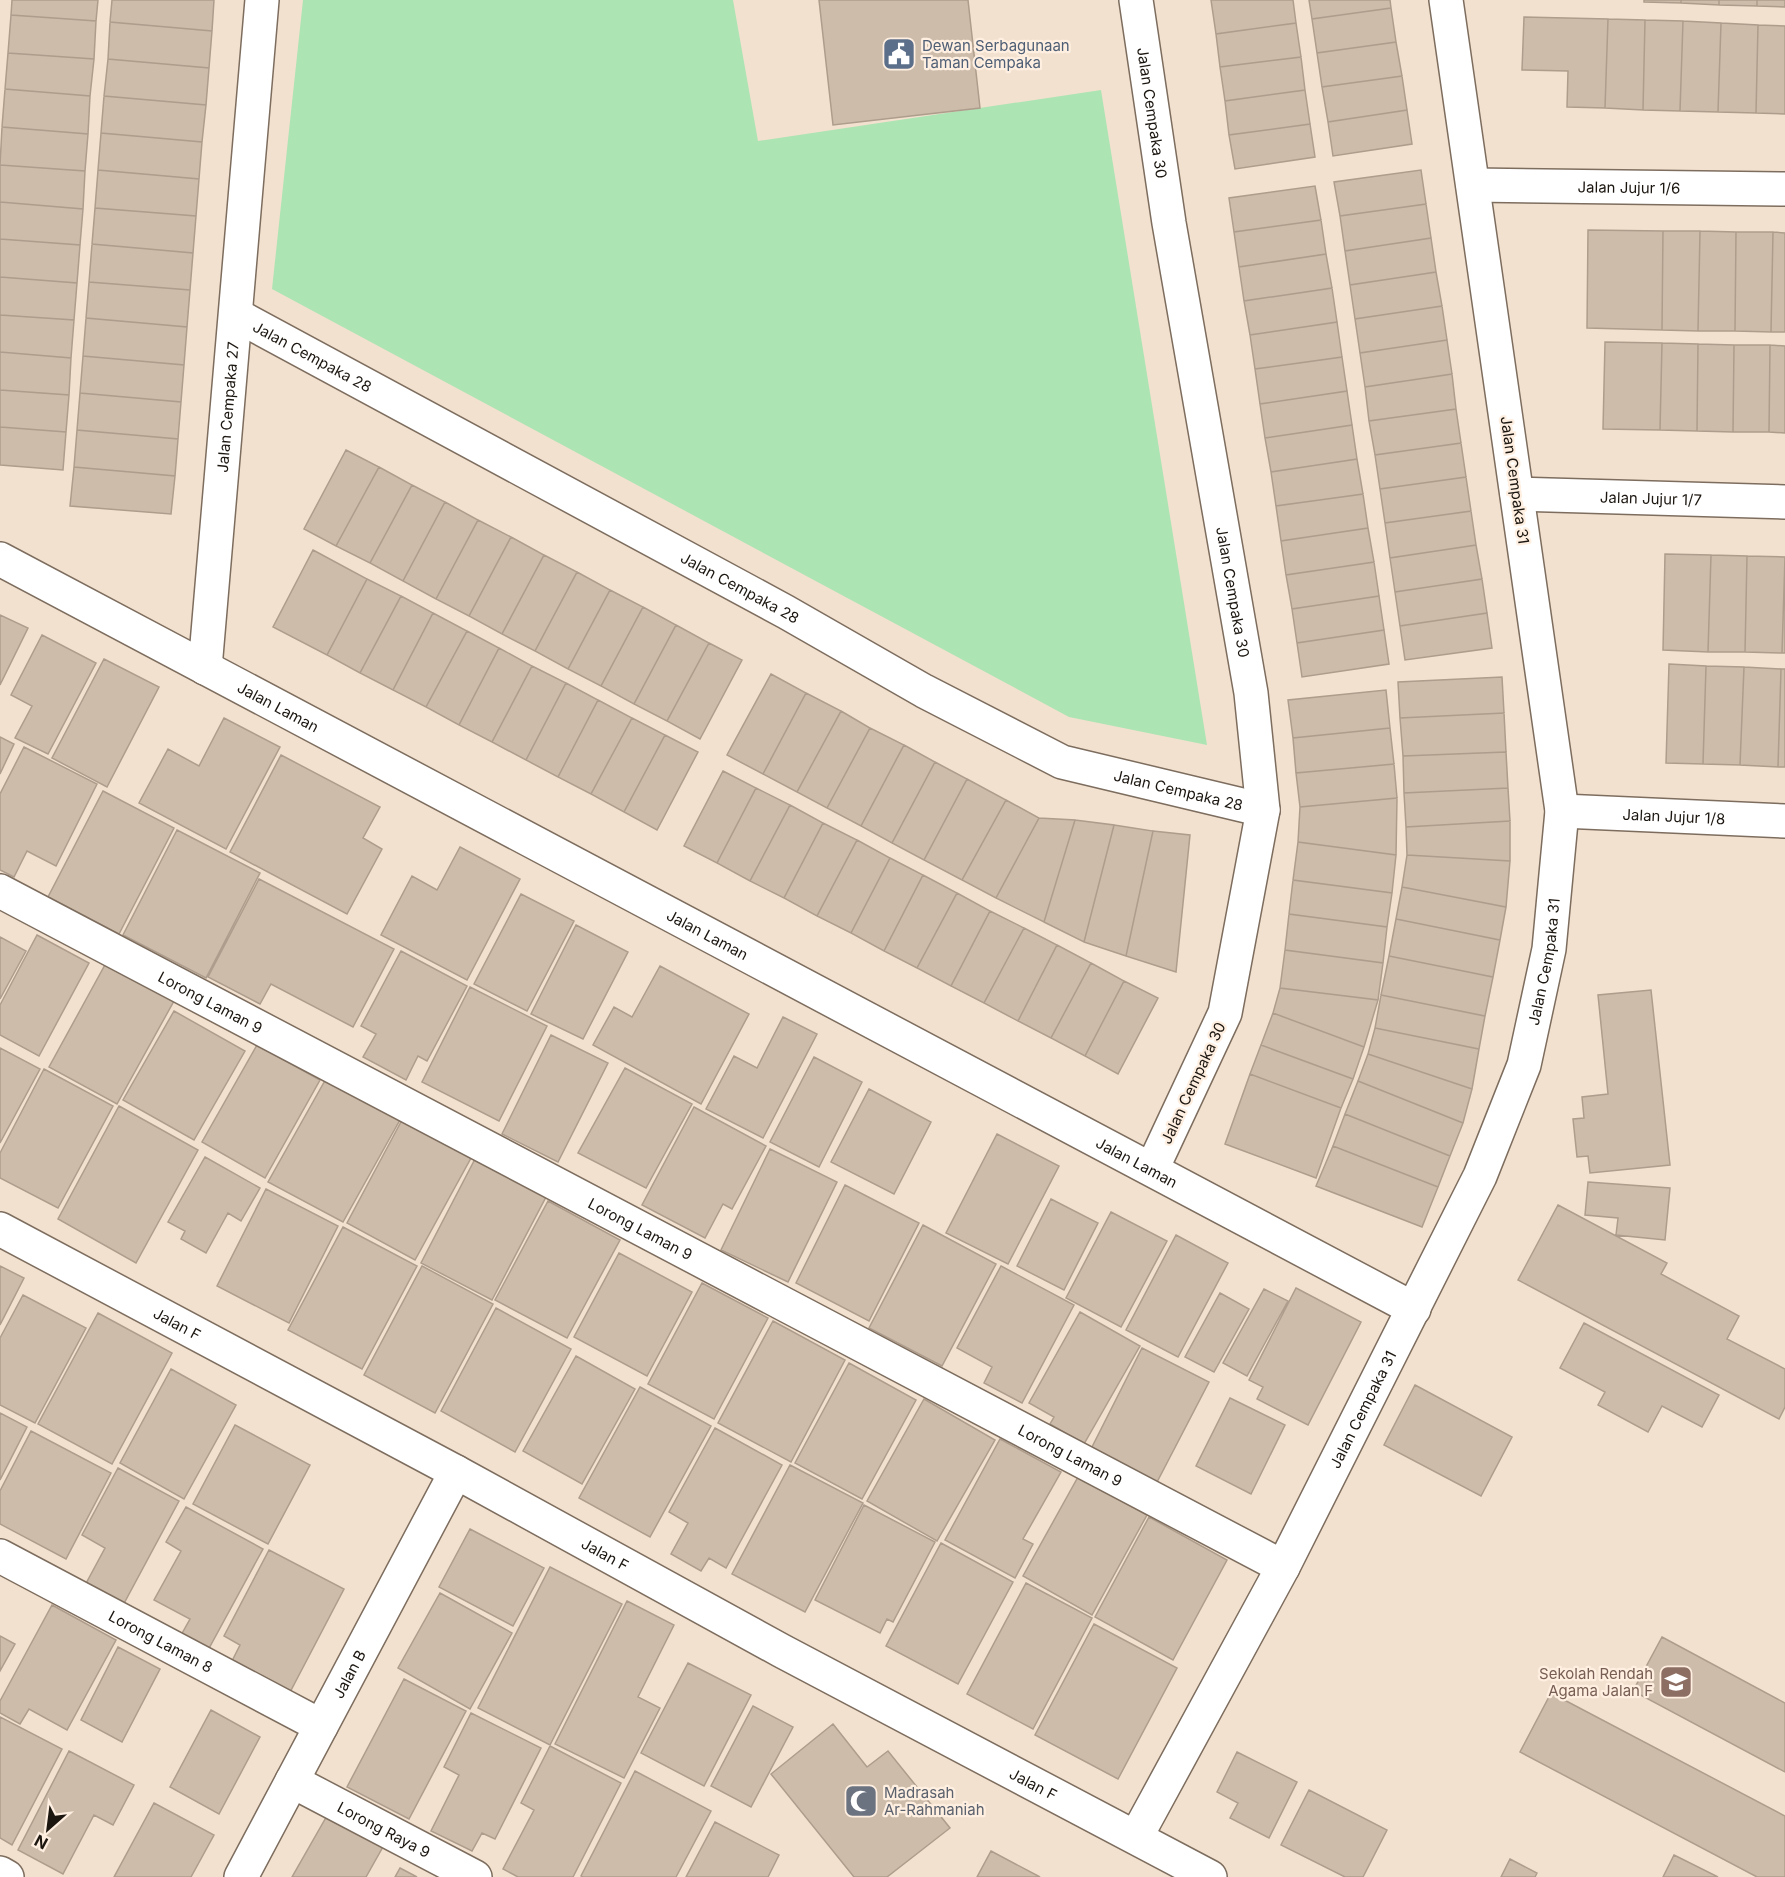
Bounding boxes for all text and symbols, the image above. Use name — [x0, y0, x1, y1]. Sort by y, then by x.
public building icon: Dewan Serbagunaan Taman Cempaka — [881, 36, 917, 72]
place label: Dewan Serbagunaan Taman Cempaka — [922, 36, 1070, 72]
street label: Jalan Cempaka 30 — [1134, 46, 1172, 180]
street label: Jalan Jujur 1/6 — [1577, 177, 1681, 197]
street label: Jalan Cempaka 28 — [250, 317, 375, 396]
street label: Jalan Cempaka 27 — [212, 341, 242, 473]
street label: Jalan Cempaka 31 — [1497, 415, 1533, 545]
street label: Jalan Jujur 1/7 — [1600, 487, 1702, 509]
street label: Jalan Cempaka 30 — [1213, 525, 1254, 659]
street label: Jalan Cempaka 28 — [678, 548, 803, 627]
street label: Jalan Laman — [234, 677, 322, 736]
street label: Jalan Cempaka 28 — [1112, 765, 1245, 814]
street label: Jalan Jujur 1/8 — [1622, 804, 1726, 828]
street label: Jalan Cempaka 31 — [1523, 897, 1563, 1027]
street label: Jalan Laman — [664, 905, 752, 964]
street label: Lorong Laman 9 — [155, 967, 266, 1037]
street label: Jalan Cempaka 30 — [1156, 1019, 1230, 1147]
street label: Jalan Laman — [1093, 1133, 1181, 1191]
street label: Lorong Laman 9 — [585, 1193, 696, 1264]
street label: Jalan F — [150, 1303, 204, 1344]
street label: Jalan Cempaka 31 — [1325, 1347, 1400, 1471]
street label: Lorong Laman 9 — [1015, 1420, 1126, 1490]
street label: Jalan F — [578, 1533, 632, 1575]
street label: Lorong Laman 8 — [106, 1606, 216, 1676]
street label: Jalan B — [328, 1646, 369, 1701]
place label: Sekolah Rendah Agama Jalan F — [1539, 1664, 1653, 1700]
school or university icon: Sekolah Rendah Agama Jalan F — [1658, 1664, 1694, 1700]
street label: Jalan F — [1006, 1763, 1060, 1804]
mosque icon: Madrasah Ar-Rahmaniah — [843, 1783, 879, 1819]
place label: Madrasah Ar-Rahmaniah — [884, 1783, 985, 1819]
street label: Lorong Raya 9 — [334, 1797, 434, 1861]
north arrow — [18, 1799, 78, 1859]
text: N — [31, 1831, 51, 1854]

